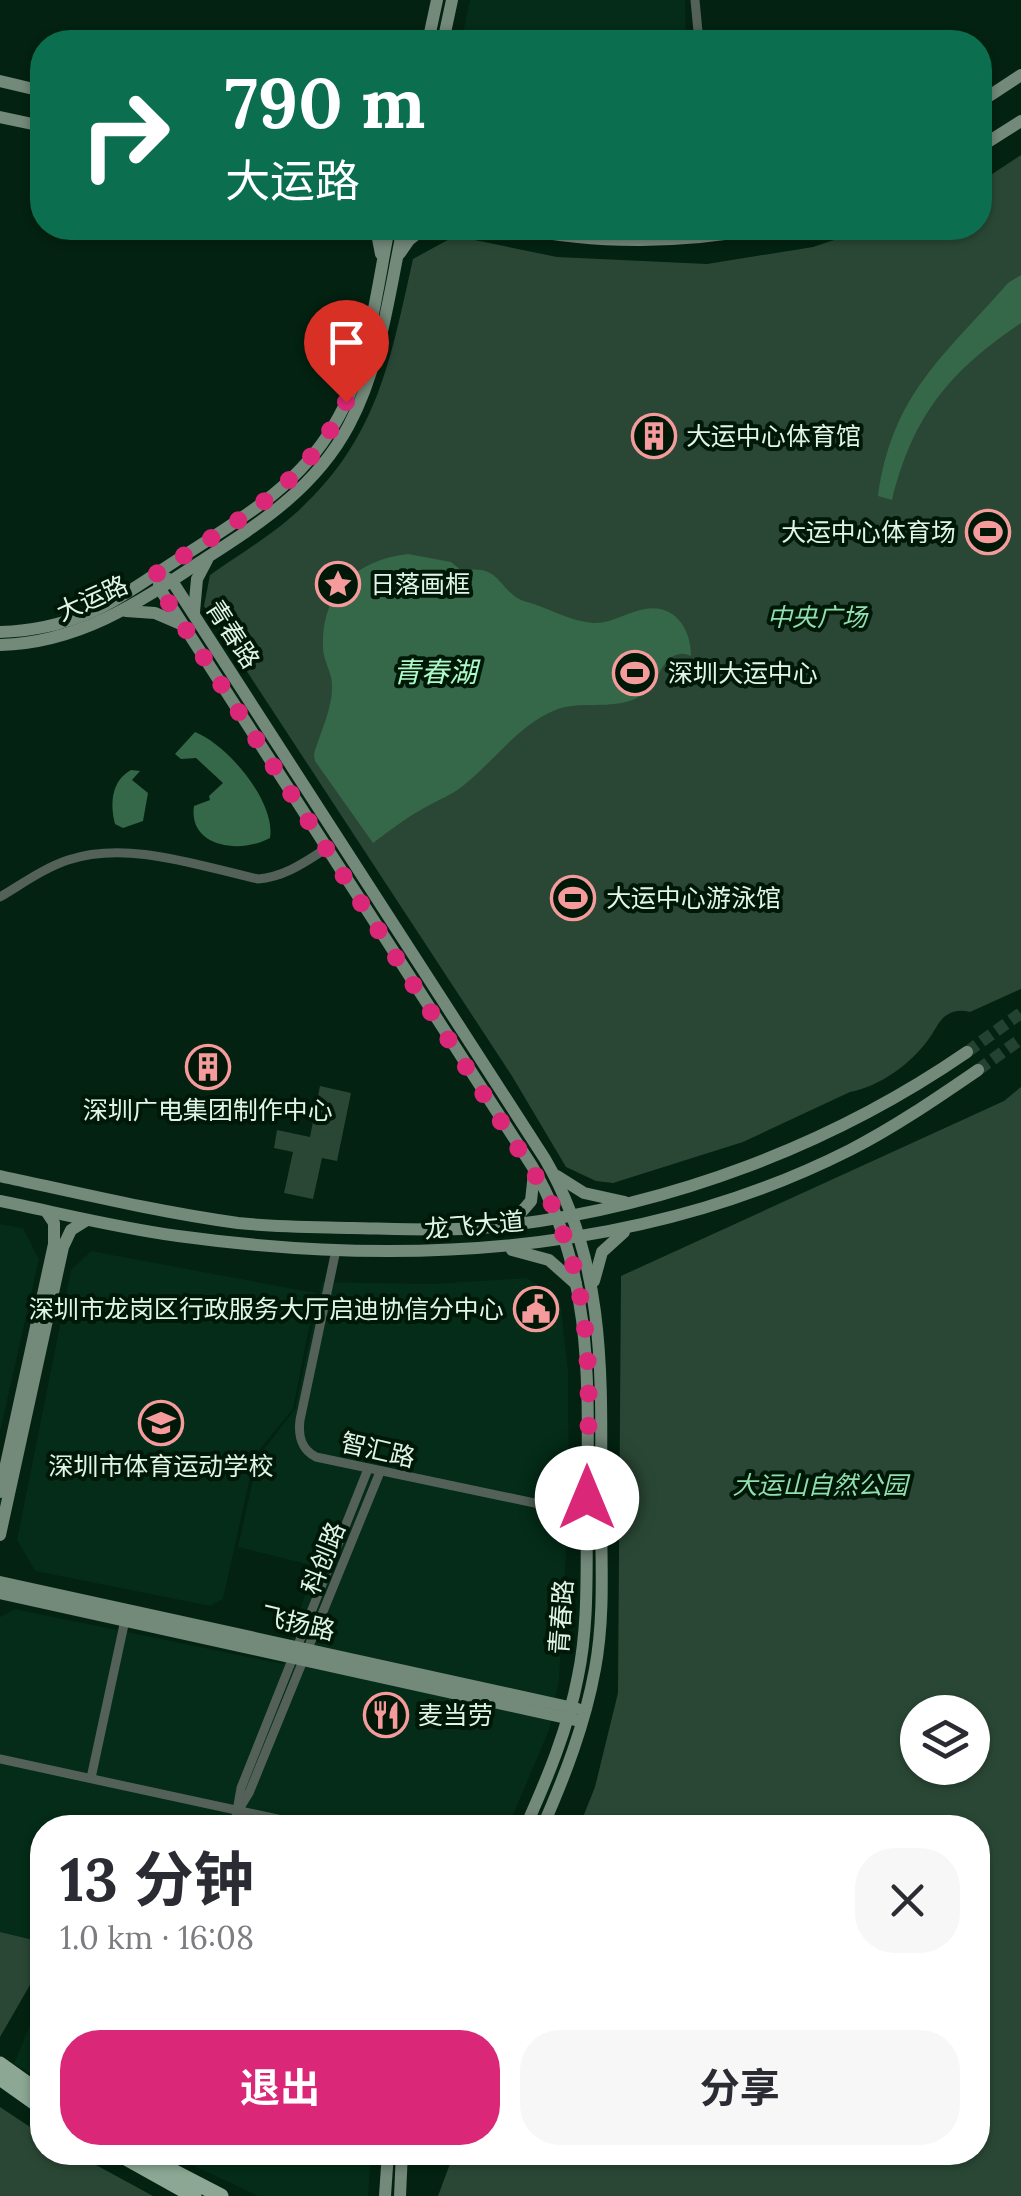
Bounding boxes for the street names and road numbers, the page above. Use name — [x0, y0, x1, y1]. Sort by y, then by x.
street label: 大运路 — [51, 568, 133, 628]
street label: 青春路 — [199, 594, 267, 674]
street label: 龙飞大道 — [423, 1205, 525, 1245]
street label: 智汇路 — [338, 1426, 418, 1474]
street label: 科创路 — [294, 1517, 352, 1599]
street label: 青春路 — [542, 1578, 580, 1656]
street label: 飞扬路 — [258, 1599, 338, 1647]

